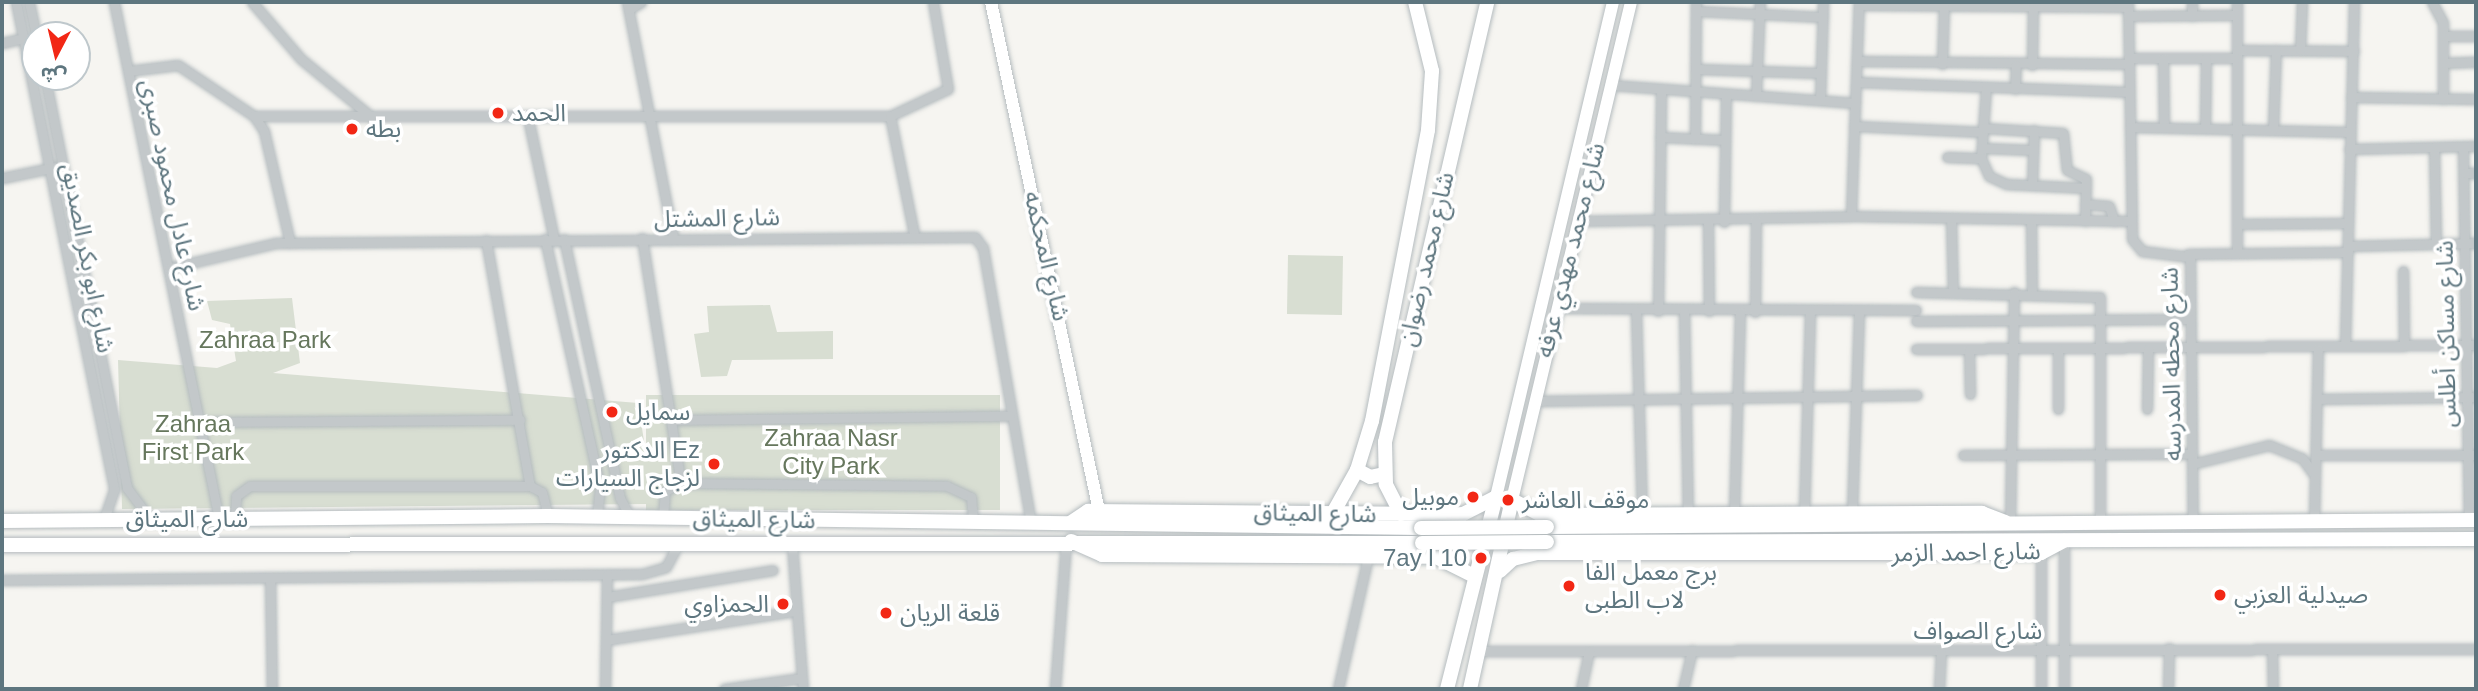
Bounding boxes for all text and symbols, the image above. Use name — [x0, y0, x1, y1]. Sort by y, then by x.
north arrow — [21, 21, 91, 91]
text: ش — [39, 63, 68, 87]
street label: شارع عادل محمود صبرى — [134, 77, 212, 313]
place label: الحمد — [512, 99, 566, 127]
marker: الحمد — [490, 105, 506, 121]
place label: بطه — [366, 115, 401, 143]
marker: بطه — [344, 121, 360, 137]
street label: شارع محمد مهدي عرفه — [1529, 140, 1611, 360]
street label: شارع ابو بكر الصديق — [55, 161, 121, 355]
street label: شارع محمد رضوان — [1392, 169, 1460, 349]
street label: شارع المحكمه — [1018, 188, 1076, 324]
street label: شارع المشتل — [654, 203, 780, 233]
street label: شارع مساكن أطلس — [2430, 240, 2462, 428]
street label: شارع محطه المدرسه — [2155, 267, 2187, 461]
park label: Zahraa Park — [199, 326, 331, 354]
place label: سمايل — [626, 398, 690, 426]
marker: سمايل — [604, 404, 620, 420]
park label: Zahraa First Park — [142, 410, 244, 466]
park label: Zahraa Nasr City Park — [764, 424, 898, 480]
place label: الدكتور Ez لزجاج السيارات — [556, 436, 700, 492]
marker: الدكتور Ez لزجاج السيارات — [706, 456, 722, 472]
place label: موبيل — [1402, 483, 1459, 511]
place label: موقف العاشر — [1522, 486, 1649, 514]
marker: موبيل — [1465, 489, 1481, 505]
marker: موقف العاشر — [1500, 492, 1516, 508]
street label: شارع الميثاق — [1253, 498, 1377, 528]
street label: شارع الميثاق — [692, 504, 816, 534]
street label: شارع الميثاق — [126, 505, 248, 533]
street label: شارع احمد الزمر — [1891, 536, 2041, 568]
place label: 7ay l 10 — [1383, 544, 1467, 572]
marker: 7ay l 10 — [1473, 550, 1489, 566]
place label: برج معمل الفا لاب الطبى — [1585, 558, 1717, 614]
marker: برج معمل الفا لاب الطبى — [1559, 576, 1579, 596]
place label: صيدلية العزبي — [2234, 581, 2368, 609]
marker: صيدلية العزبي — [2212, 587, 2228, 603]
place label: الحمزاوي — [684, 590, 769, 618]
marker: الحمزاوي — [775, 596, 791, 612]
place label: قلعة الريان — [900, 599, 1000, 627]
marker: قلعة الريان — [878, 605, 894, 621]
street label: شارع الصواف — [1914, 617, 2042, 645]

